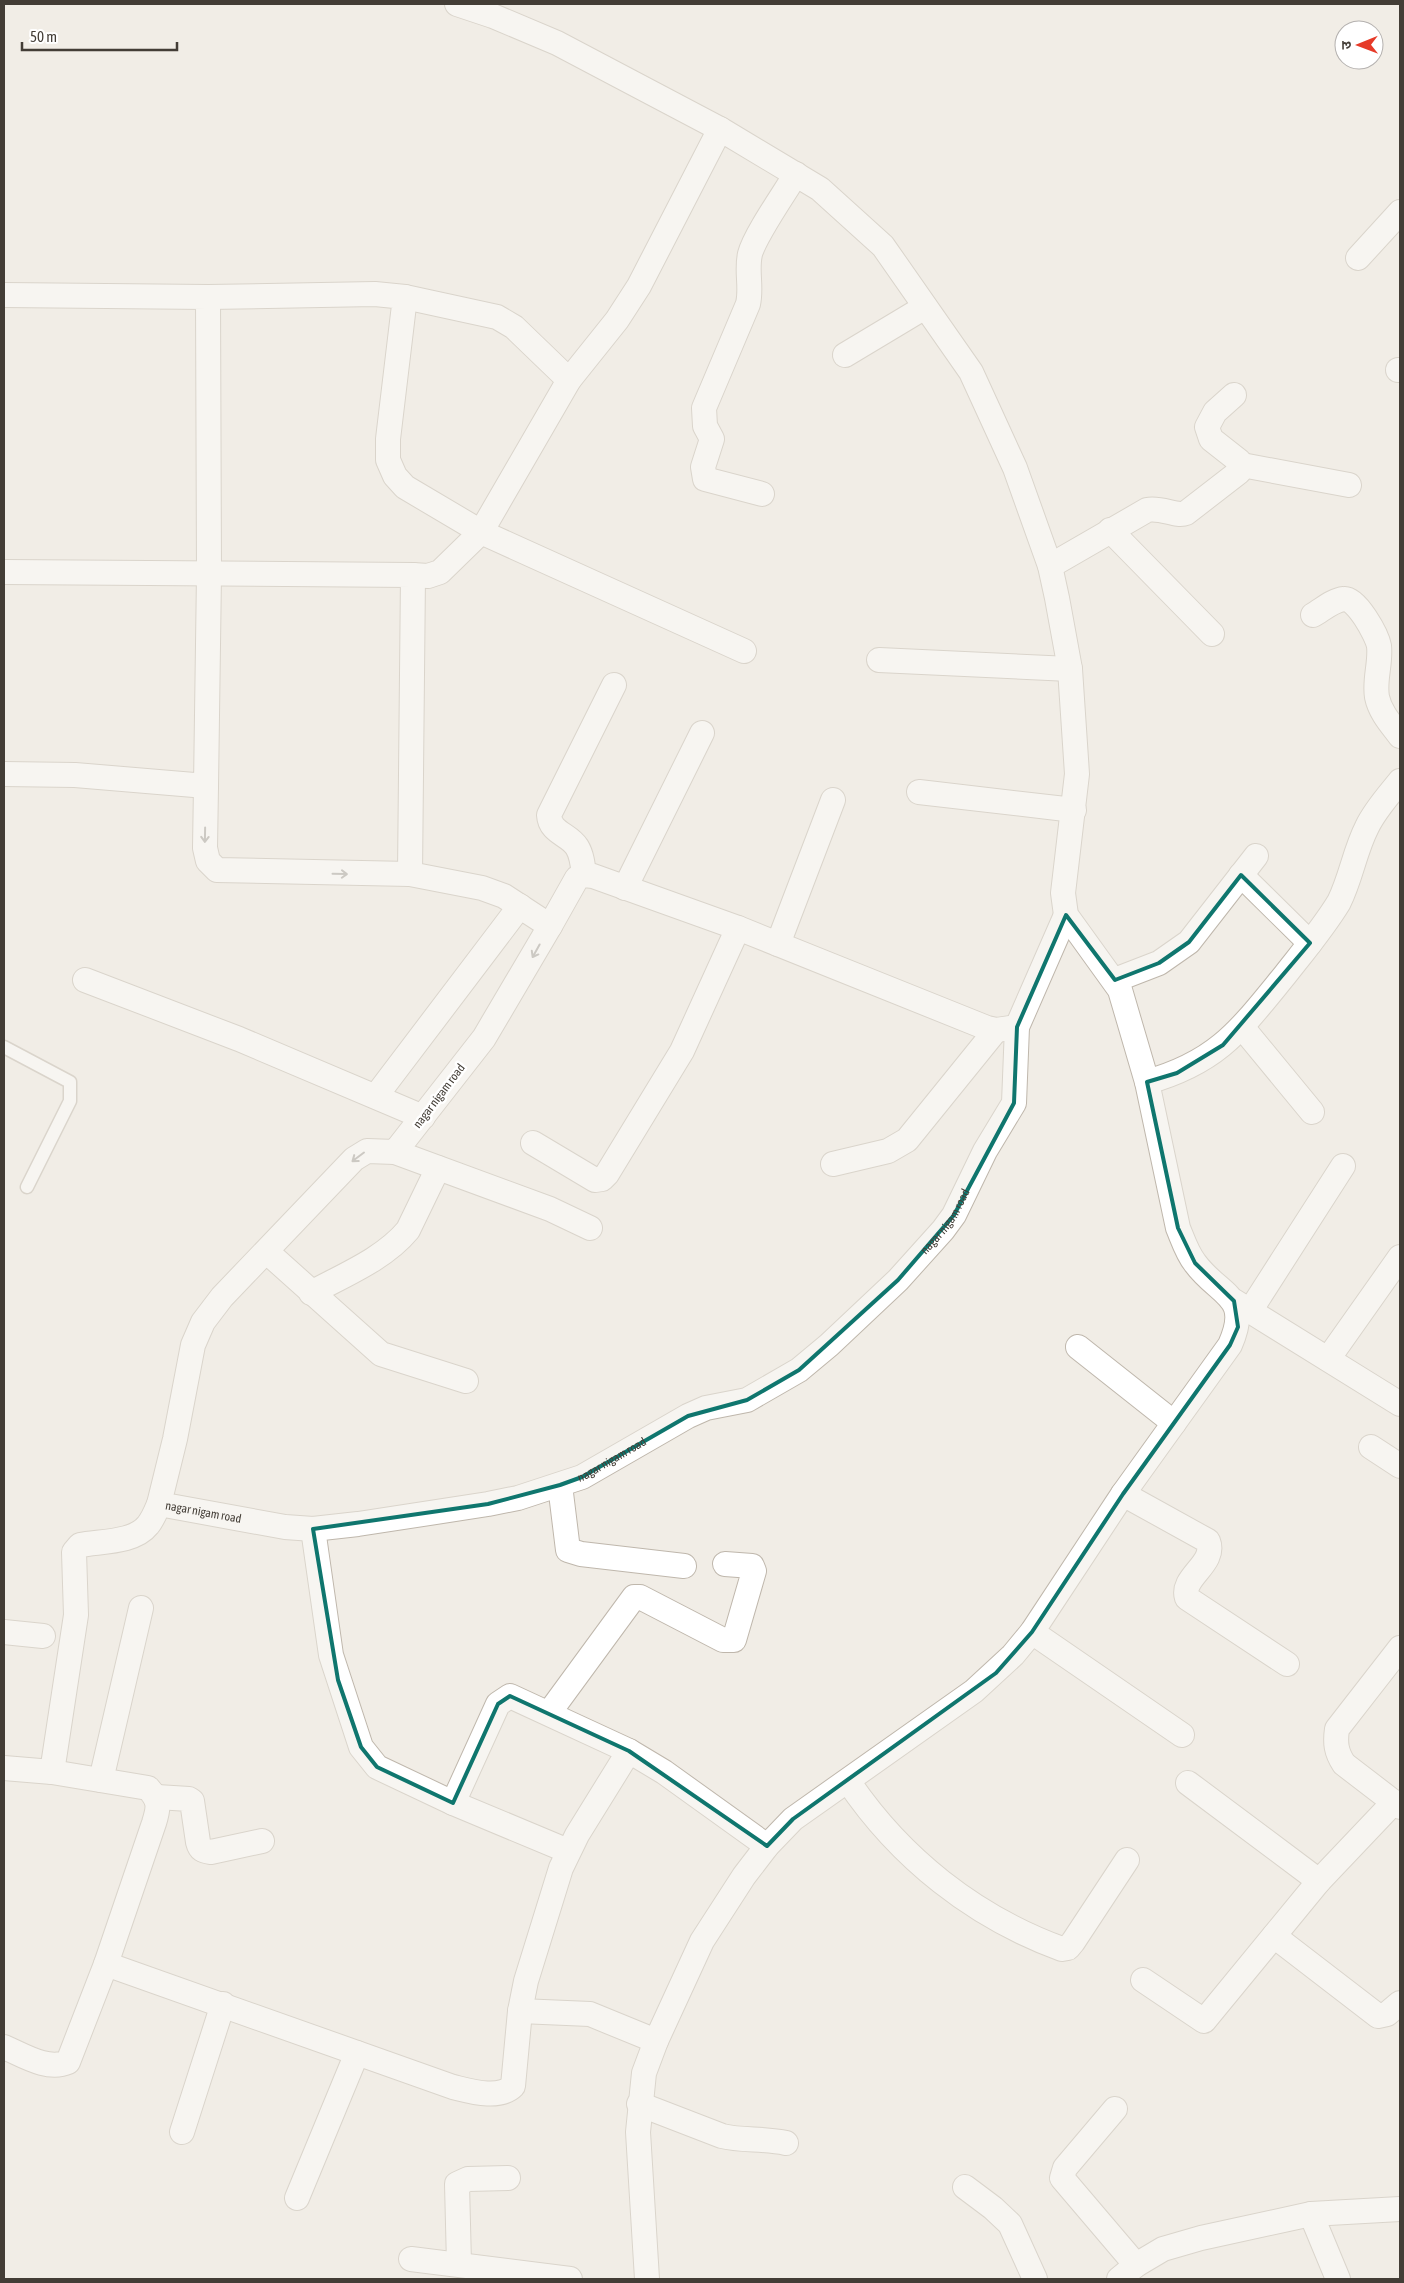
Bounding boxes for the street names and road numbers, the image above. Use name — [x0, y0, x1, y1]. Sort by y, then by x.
street label: nagar nigam road — [410, 1061, 468, 1131]
street label: nagar nigam road — [918, 1186, 973, 1257]
street label: nagar nigam road — [576, 1435, 649, 1485]
street label: nagar nigam road — [164, 1498, 243, 1526]

